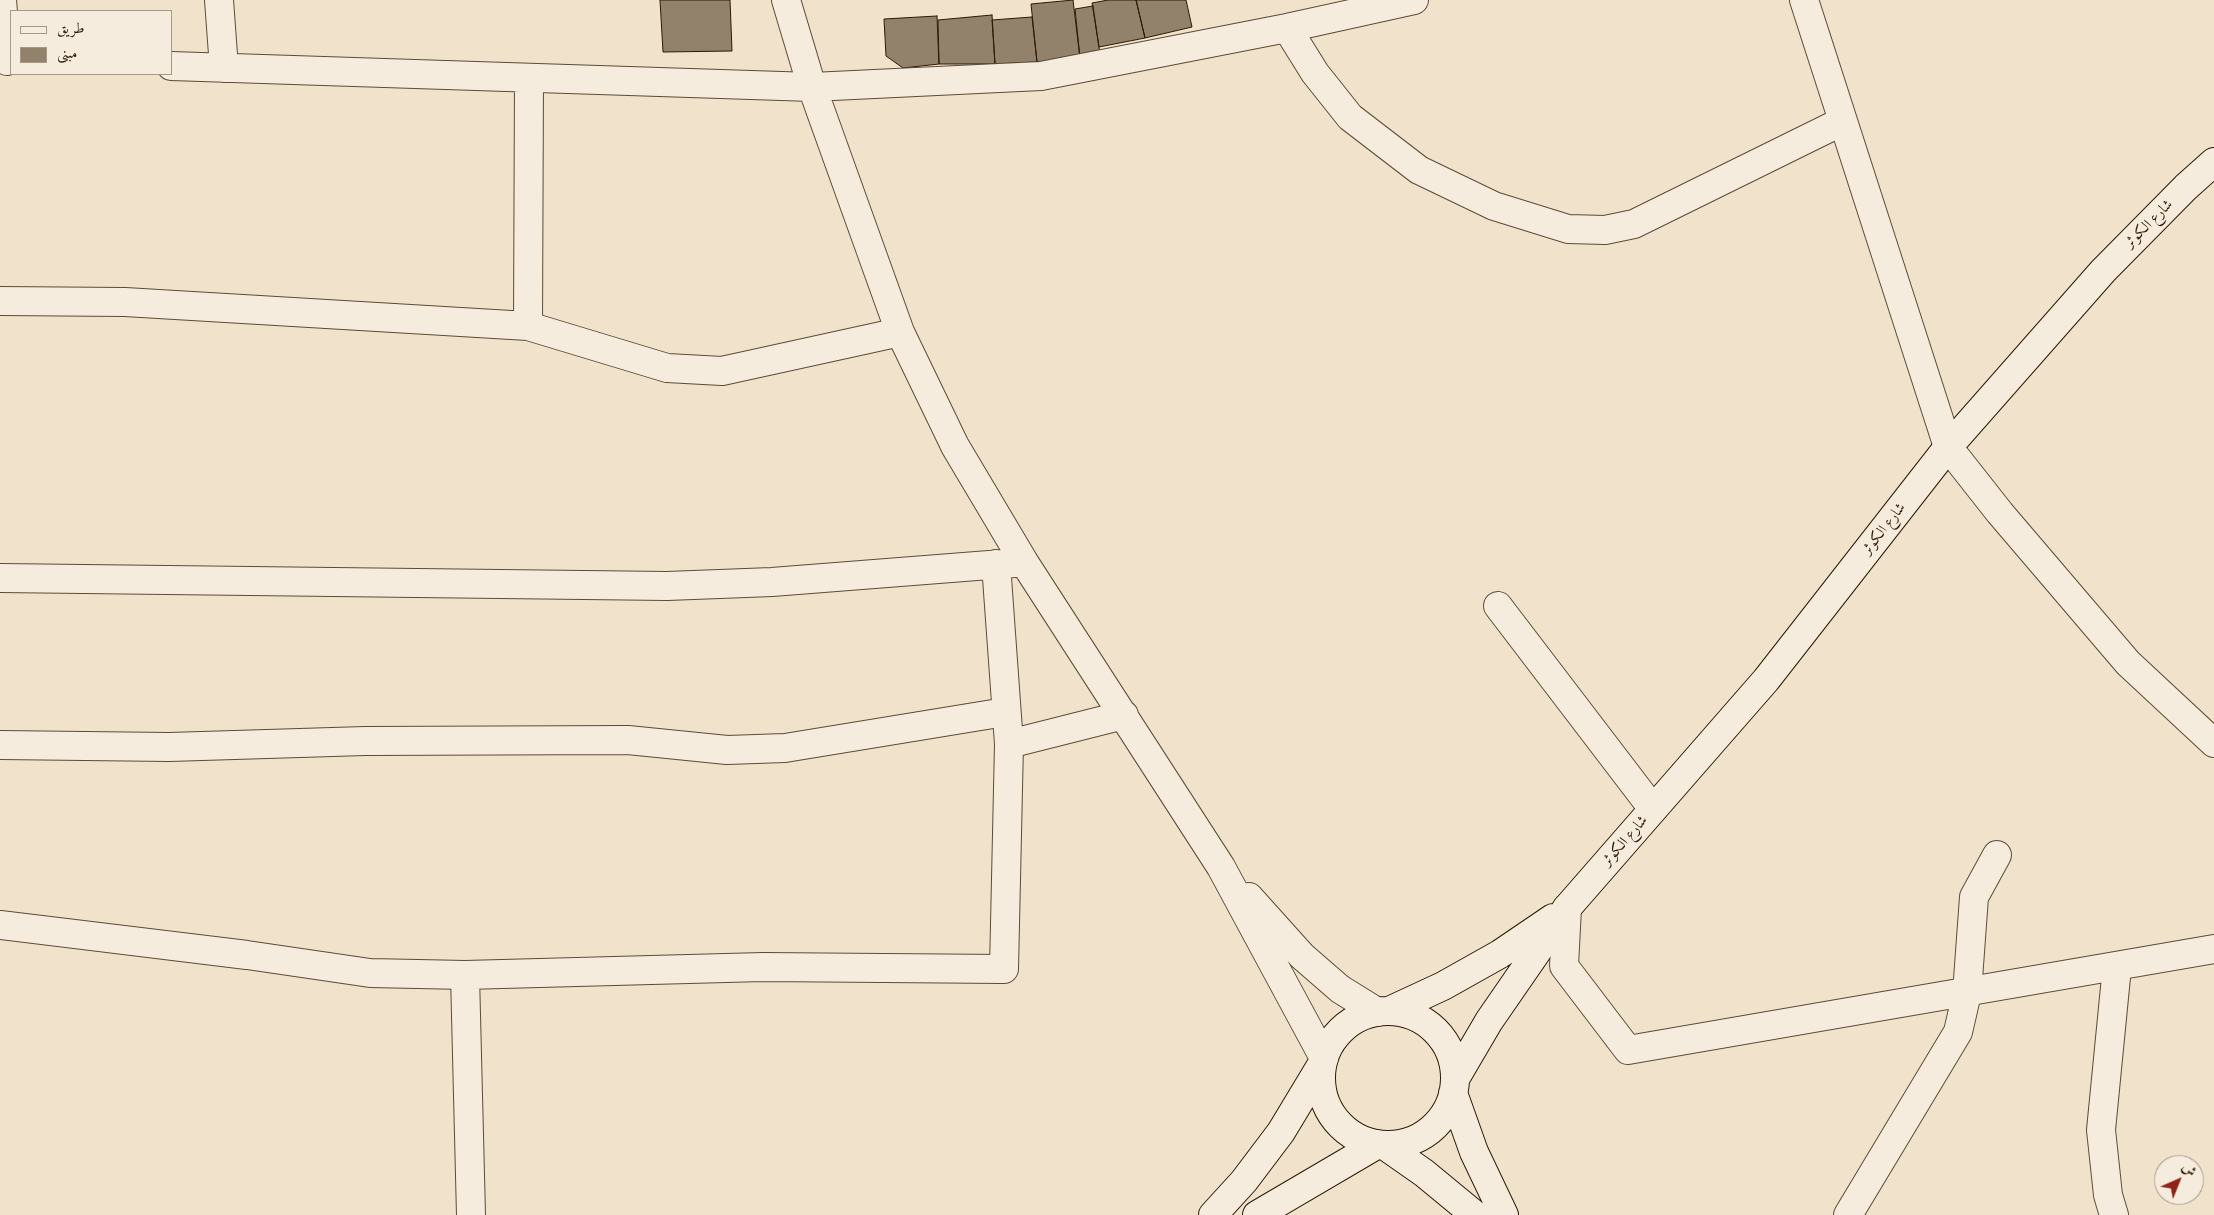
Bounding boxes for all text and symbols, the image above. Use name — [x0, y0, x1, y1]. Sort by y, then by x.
legend — [10, 10, 172, 75]
text: طريق — [57, 19, 84, 37]
text: مبنى — [57, 44, 77, 62]
street label: شارع الكوثر — [2121, 196, 2177, 252]
street label: شارع الكوثر — [1858, 499, 1910, 559]
street label: شارع الكوثر — [1598, 812, 1652, 870]
north arrow — [2154, 1155, 2204, 1205]
text: ش — [2178, 1159, 2200, 1181]

